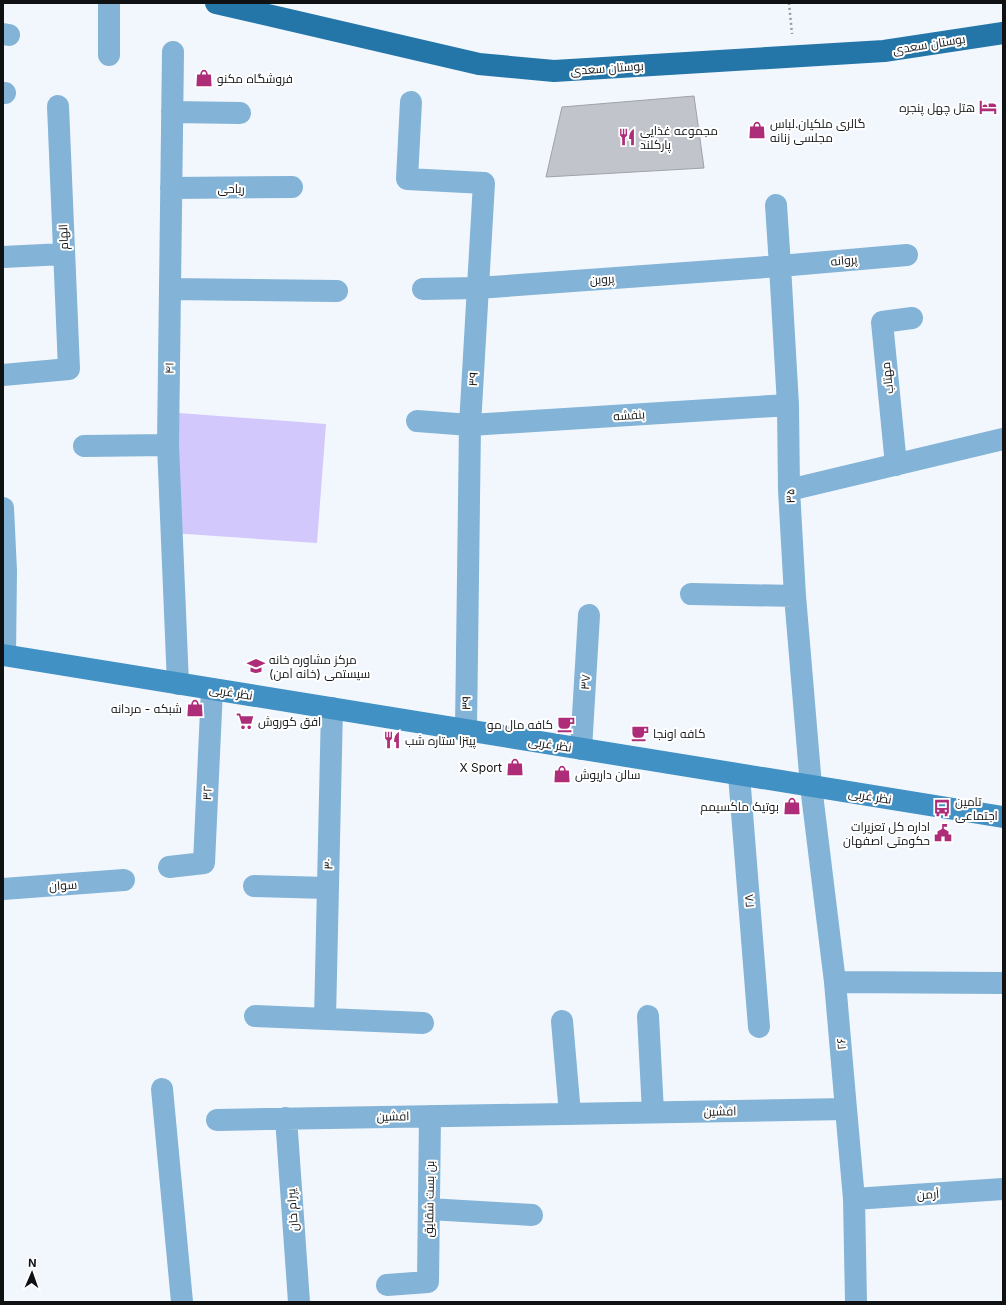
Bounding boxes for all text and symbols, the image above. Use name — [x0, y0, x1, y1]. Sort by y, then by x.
street label: بوستان سعدی — [892, 31, 966, 57]
street label: بوستان سعدی — [570, 58, 644, 78]
shop icon: فروشگاه مکنو — [194, 68, 214, 88]
place label: فروشگاه مکنو — [217, 71, 293, 86]
hotel icon: هتل چهل پنجره — [978, 97, 998, 117]
place label: هتل چهل پنجره — [899, 100, 975, 117]
place label: گالری ملکیان.لباس مجلسی زنانه — [770, 116, 865, 145]
shop icon: گالری ملکیان.لباس مجلسی زنانه — [747, 120, 767, 140]
place label: مجموعه غذایی پارکلند — [640, 123, 718, 154]
restaurant icon: مجموعه غذایی پارکلند — [617, 127, 637, 147]
street label: ریاحی — [217, 181, 245, 196]
street label: الهام — [55, 224, 72, 250]
street label: پروانه — [830, 251, 859, 271]
street label: پروین — [589, 271, 616, 289]
street label: مهتاب — [878, 361, 896, 395]
street label: ۴۱ — [161, 362, 177, 374]
street label: ۳۹ — [465, 371, 481, 387]
street label: بنفشه — [613, 406, 645, 424]
street label: ۳۵ — [782, 488, 798, 504]
place label: مرکز مشاوره خانه سیستمی (خانه اَمن) — [269, 652, 370, 681]
school or university icon: مرکز مشاوره خانه سیستمی (خانه اَمن) — [246, 656, 266, 676]
street label: ۳۷ — [577, 673, 593, 690]
street label: نظر غربی — [208, 681, 254, 703]
street label: ۳۹ — [458, 696, 474, 710]
shop icon: شبکه - مردانه — [185, 698, 205, 718]
place label: شبکه - مردانه — [111, 701, 182, 716]
supermarket icon: افق کوروش — [235, 711, 255, 731]
place label: افق کوروش — [258, 714, 321, 729]
cafe icon: کافه مال مو — [556, 714, 576, 734]
place label: کافه مال مو — [487, 717, 553, 732]
cafe icon: کافه اونجا — [630, 723, 650, 743]
place label: کافه اونجا — [653, 726, 705, 741]
restaurant icon: پیتزا ستاره شب — [382, 730, 402, 750]
place label: پیتزا ستاره شب — [405, 733, 477, 750]
street label: نظر غربی — [527, 733, 573, 755]
shop icon: X Sport — [505, 757, 525, 777]
place label: X Sport — [460, 760, 502, 775]
shop icon: سالن داریوش — [552, 764, 572, 784]
place label: سالن داریوش — [575, 767, 640, 782]
street label: ۳۲ — [199, 785, 215, 801]
street label: نظر غربی — [847, 785, 893, 807]
place label: تامین اجتماعی — [955, 794, 998, 823]
shop icon: بوتیک ماکسیمم — [782, 796, 802, 816]
bus stop icon: تامین اجتماعی — [932, 798, 952, 818]
place label: بوتیک ماکسیمم — [700, 799, 779, 815]
place label: اداره کل تعزیرات حکومتی اصفهان — [843, 819, 930, 848]
public building icon: اداره کل تعزیرات حکومتی اصفهان — [933, 823, 953, 843]
street label: ۳۰ — [320, 858, 336, 870]
street label: سوان — [48, 877, 78, 893]
street label: ۲۸ — [741, 893, 757, 909]
street label: ۲۶ — [833, 1037, 849, 1051]
street label: افشین — [703, 1103, 737, 1119]
street label: افشین — [376, 1108, 410, 1124]
street label: بن بست شقایق — [421, 1160, 437, 1238]
street label: آرمن — [916, 1186, 940, 1202]
street label: یپرام خان — [283, 1187, 303, 1232]
north arrow — [12, 1253, 52, 1293]
text: N — [28, 1256, 37, 1270]

